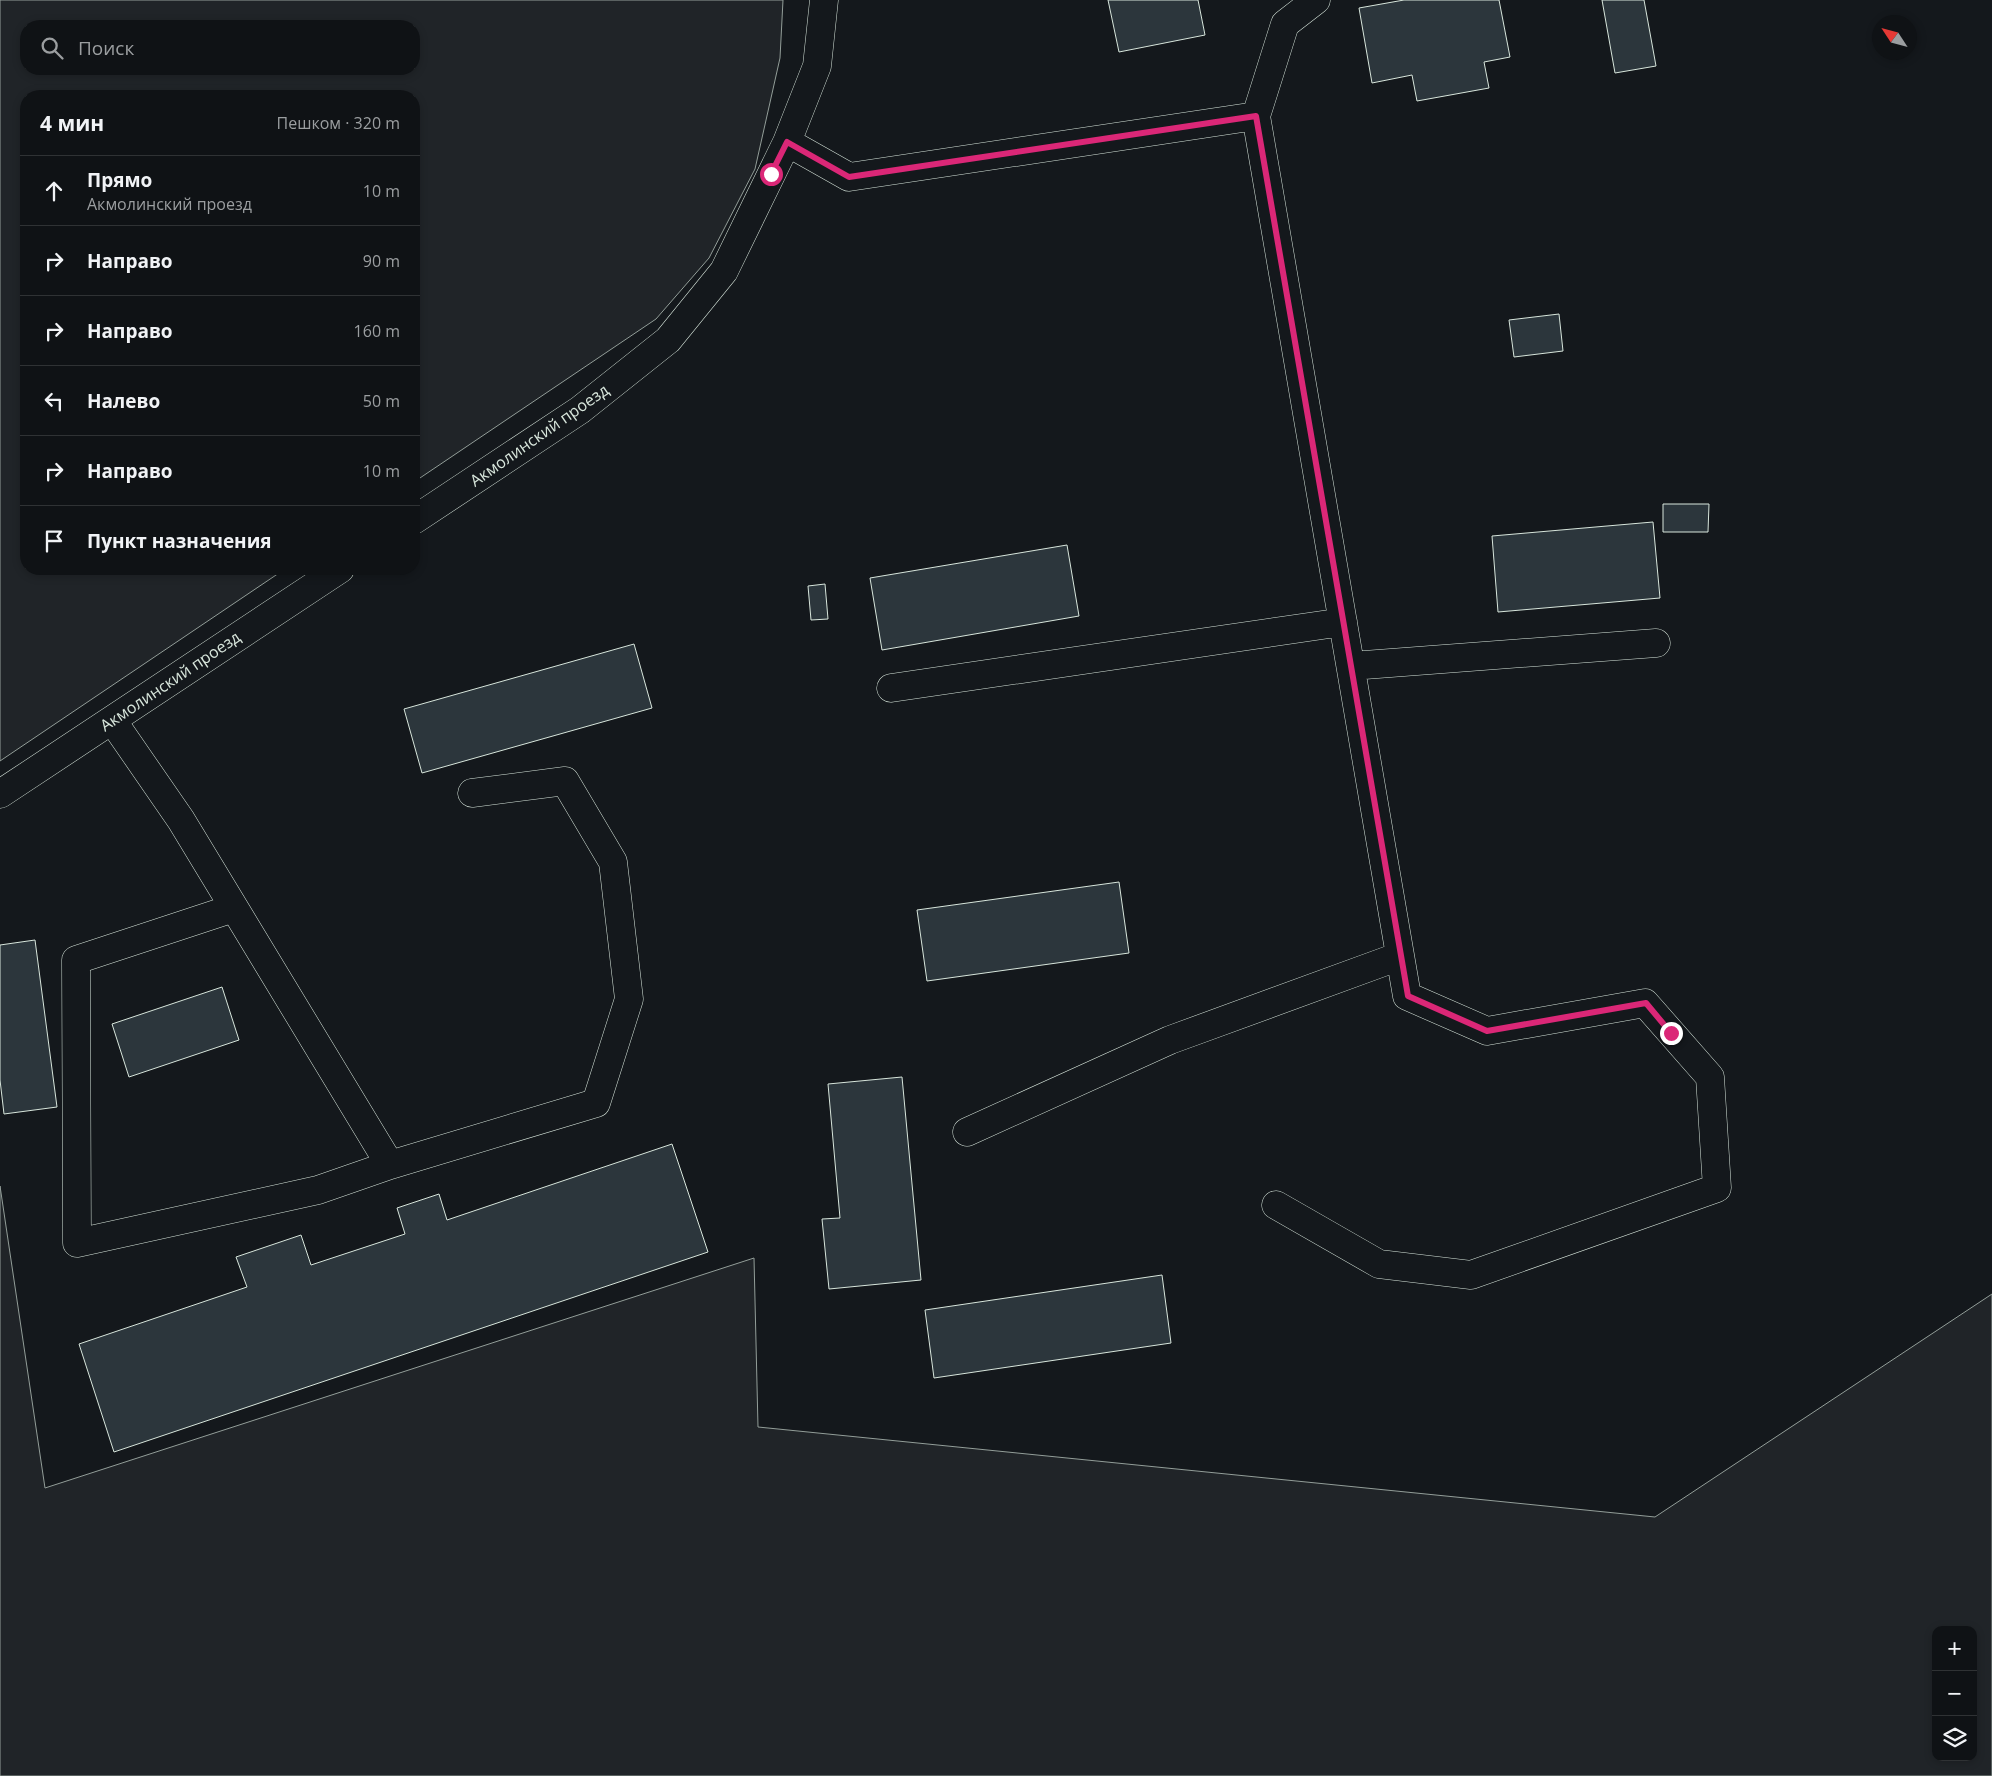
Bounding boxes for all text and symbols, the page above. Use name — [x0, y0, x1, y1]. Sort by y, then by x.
north arrow — [1872, 15, 1917, 60]
search box — [20, 20, 420, 75]
icon: search — [38, 34, 66, 62]
text: Поиск — [78, 35, 134, 61]
text: 4 мин — [40, 109, 104, 137]
text: Пешком · 320 m — [277, 112, 400, 134]
route start — [760, 163, 783, 186]
text: Прямо — [87, 167, 152, 193]
icon: ahead — [40, 177, 68, 205]
text: 10 m — [363, 180, 400, 202]
text: Акмолинский проезд — [87, 193, 252, 215]
icon: right — [40, 247, 68, 275]
text: Направо — [87, 248, 173, 274]
text: 90 m — [363, 250, 400, 272]
icon: right — [40, 317, 68, 345]
text: Направо — [87, 318, 173, 344]
text: 160 m — [354, 320, 400, 342]
street label: Акмолинский проезд — [465, 379, 613, 491]
icon: left — [40, 387, 68, 415]
text: Налево — [87, 388, 160, 414]
text: 50 m — [363, 390, 400, 412]
icon: right — [40, 457, 68, 485]
text: Направо — [87, 458, 173, 484]
text: 10 m — [363, 460, 400, 482]
icon: arrive — [40, 527, 68, 555]
text: Пункт назначения — [87, 528, 272, 554]
street label: Акмолинский проезд — [96, 626, 244, 736]
route end — [1660, 1022, 1683, 1045]
map controls — [1932, 1626, 1977, 1761]
button: + — [1932, 1626, 1977, 1671]
button: − — [1932, 1671, 1977, 1716]
button: layers — [1932, 1716, 1977, 1761]

